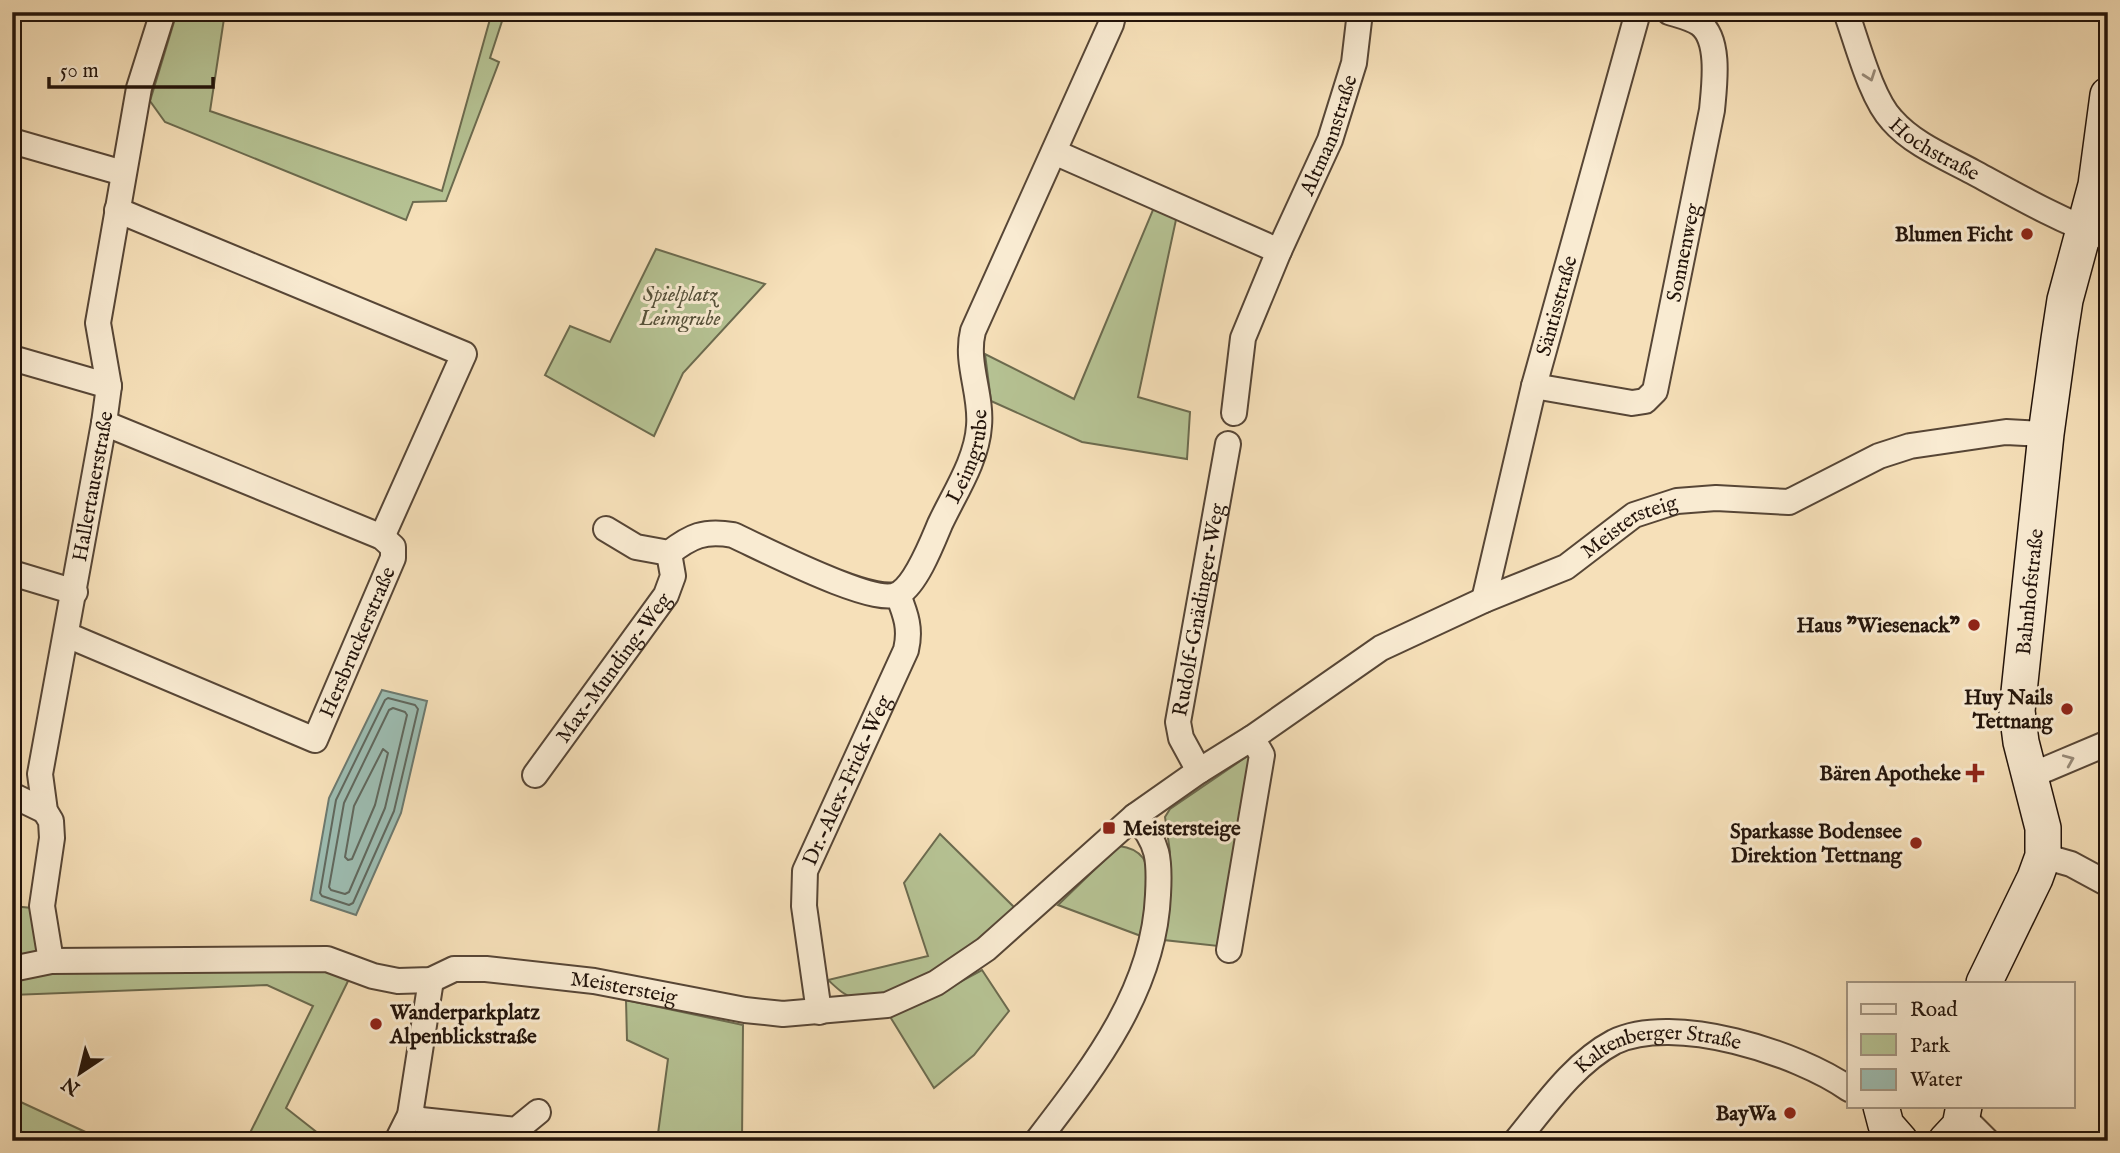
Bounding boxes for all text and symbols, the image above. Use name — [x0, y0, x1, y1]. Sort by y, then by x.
scale bar — [49, 46, 214, 90]
text: 50 m — [60, 58, 99, 85]
one-way arrow — [1861, 70, 1875, 82]
street label: Altmannstraße — [1294, 72, 1365, 201]
street label: Hochstraße — [1882, 113, 1984, 188]
street label: Sonnenweg — [1661, 201, 1708, 304]
place label: Blumen Ficht — [1895, 222, 2014, 249]
marker: Blumen Ficht — [2019, 226, 2035, 242]
street label: Säntisstraße — [1531, 253, 1585, 359]
park label: Spielplatz Leimgrube — [638, 282, 721, 333]
street label: Leimgrube — [941, 408, 995, 508]
street label: Hallertauerstraße — [67, 409, 121, 564]
street label: Meistersteig — [1576, 490, 1682, 565]
street label: Rudolf-Gnädinger-Weg — [1167, 501, 1232, 719]
street label: Bahnhofstraße — [2011, 527, 2051, 657]
street label: Hersbruckerstraße — [314, 563, 403, 722]
street label: Max-Munding-Weg — [551, 587, 679, 749]
place label: Haus "Wiesenack" — [1796, 613, 1961, 640]
marker: Haus "Wiesenack" — [1966, 617, 1982, 633]
place label: Huy Nails Tettnang — [1964, 685, 2054, 736]
street label: Dr.-Alex-Frick-Weg — [797, 691, 899, 870]
marker: Huy Nails Tettnang — [2059, 701, 2075, 717]
one-way arrow — [2062, 754, 2074, 768]
place label: Bären Apotheke — [1819, 761, 1961, 788]
marker: Bären Apotheke — [1967, 765, 1983, 781]
place label: Meistersteige — [1123, 816, 1241, 843]
place label: Sparkasse Bodensee Direktion Tettnang — [1730, 819, 1903, 870]
marker: Meistersteige — [1101, 820, 1117, 836]
marker: Sparkasse Bodensee Direktion Tettnang — [1908, 835, 1924, 851]
street label: Meistersteig — [569, 966, 680, 1012]
legend — [1847, 982, 2074, 1108]
text: Road — [1910, 997, 1958, 1024]
place label: Wanderparkplatz Alpenblickstraße — [389, 1000, 540, 1051]
marker: Wanderparkplatz Alpenblickstraße — [368, 1016, 384, 1032]
street label: Kaltenberger Straße — [1569, 1020, 1744, 1080]
text: Park — [1910, 1033, 1951, 1060]
north arrow — [46, 1038, 116, 1108]
text: Water — [1910, 1067, 1963, 1094]
text: N — [57, 1070, 86, 1100]
place label: BayWa — [1715, 1101, 1777, 1128]
marker: BayWa — [1782, 1105, 1798, 1121]

